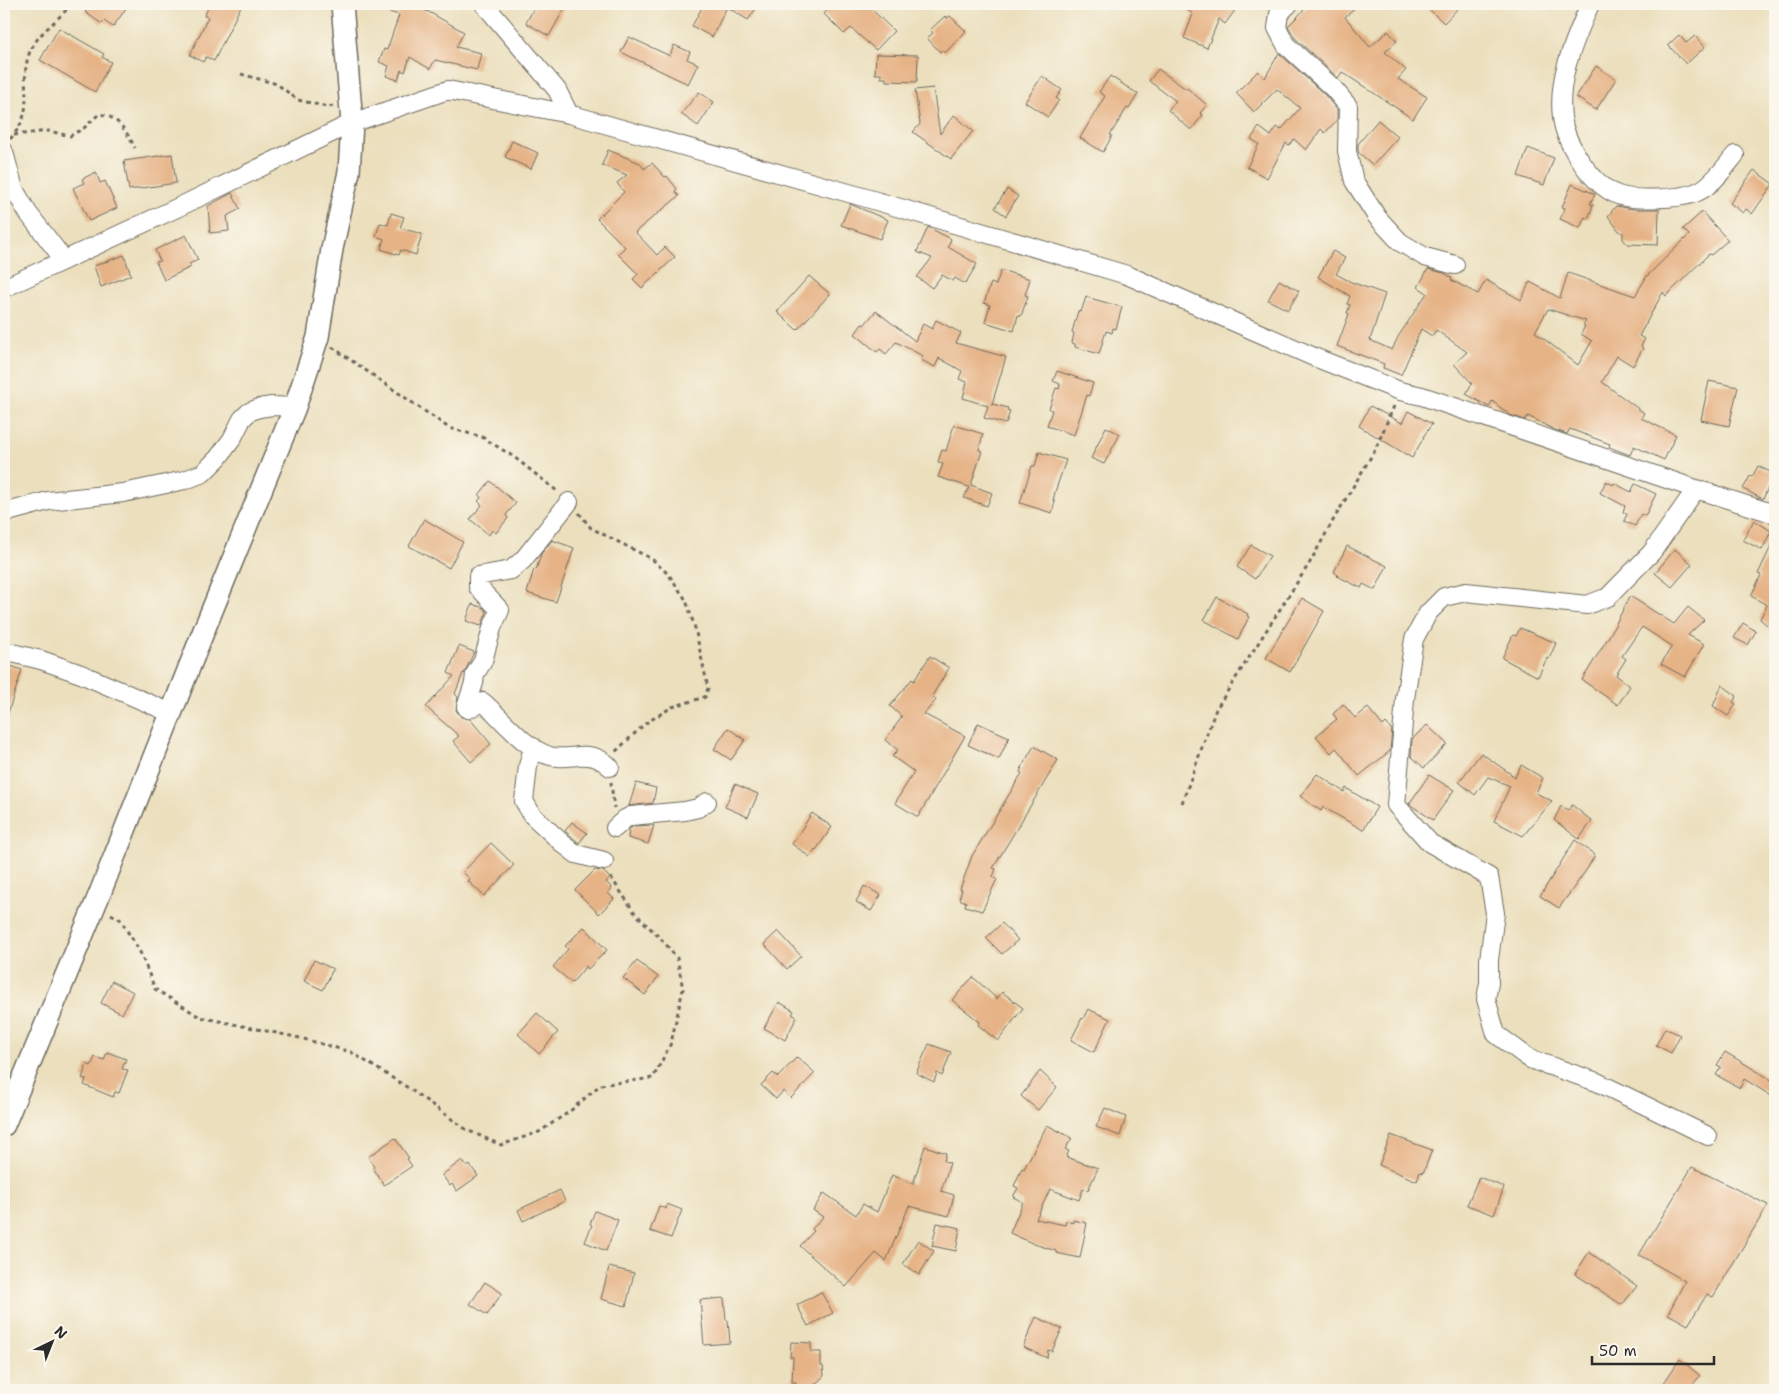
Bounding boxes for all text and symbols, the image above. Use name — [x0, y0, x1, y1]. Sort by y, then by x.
north arrow — [28, 1316, 78, 1366]
text: N — [51, 1322, 71, 1343]
scale bar — [1592, 1334, 1714, 1366]
text: 50 m — [1599, 1341, 1637, 1361]

